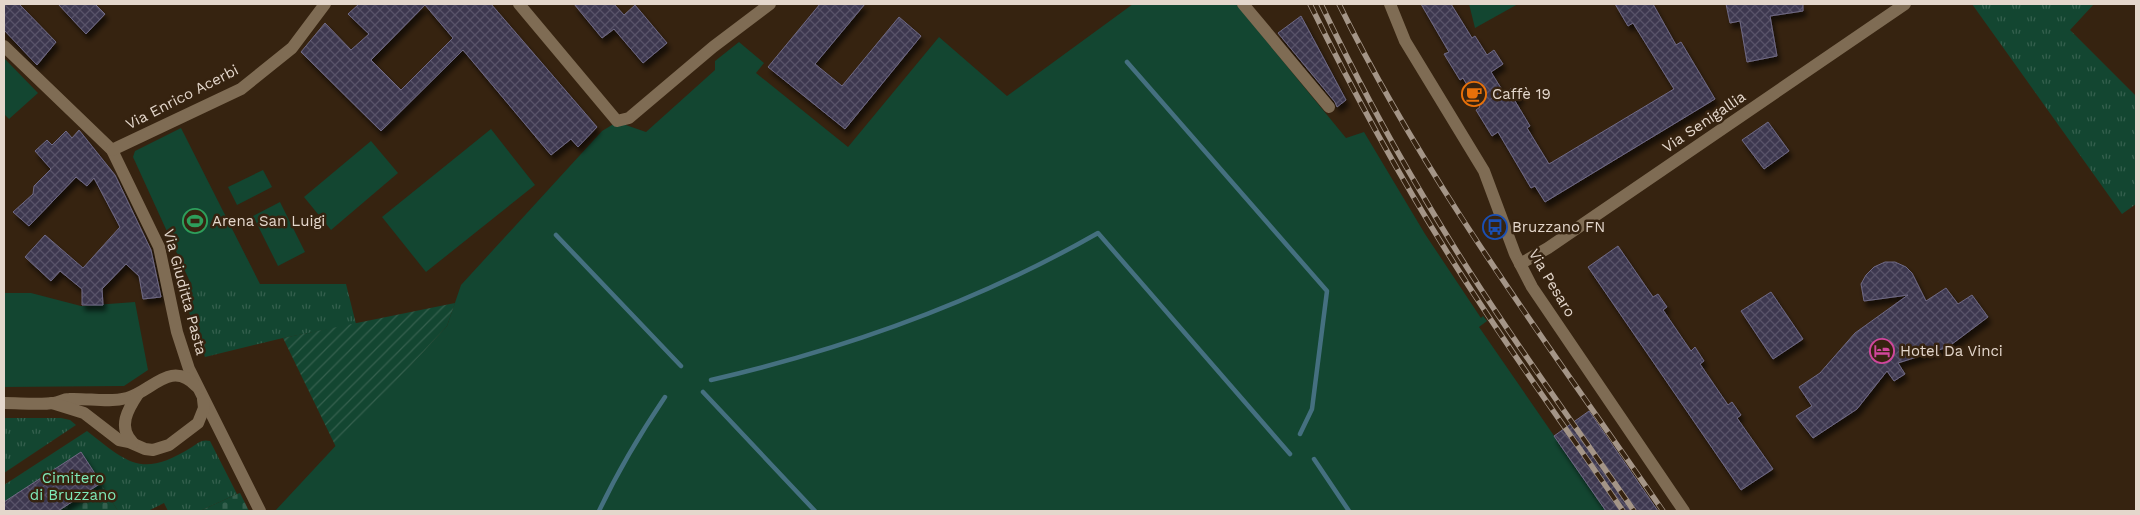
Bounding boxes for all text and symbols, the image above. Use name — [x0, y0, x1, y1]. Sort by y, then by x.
street label: Via Enrico Acerbi — [123, 61, 241, 133]
cafe icon: Caffè 19 — [1461, 81, 1487, 107]
place label: Caffè 19 — [1492, 85, 1551, 103]
street label: Via Senigallia — [1659, 87, 1750, 156]
sports icon: Arena San Luigi — [182, 208, 208, 234]
place label: Arena San Luigi — [212, 212, 325, 230]
bus stop icon: Bruzzano FN — [1482, 214, 1508, 240]
place label: Bruzzano FN — [1512, 218, 1605, 236]
street label: Via Giuditta Pasta — [160, 227, 211, 357]
street label: Via Pesaro — [1525, 246, 1579, 320]
hotel icon: Hotel Da Vinci — [1869, 338, 1895, 364]
place label: Hotel Da Vinci — [1900, 342, 2003, 360]
park label: Cimitero di Bruzzano — [30, 469, 116, 504]

